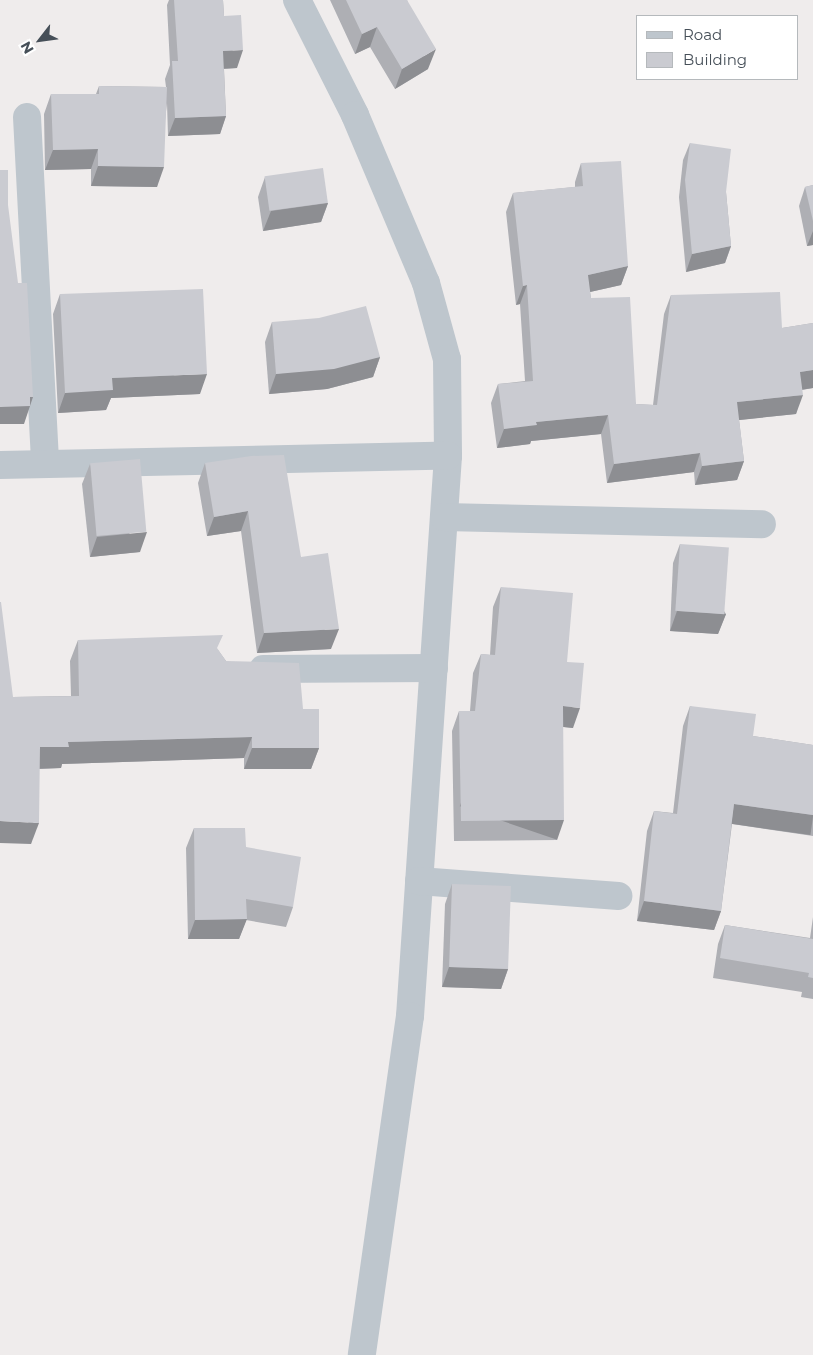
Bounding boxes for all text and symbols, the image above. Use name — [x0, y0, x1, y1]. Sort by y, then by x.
north arrow — [15, 15, 65, 65]
legend — [636, 15, 798, 80]
text: Road — [683, 25, 722, 44]
text: N — [16, 38, 38, 57]
text: Building — [683, 50, 747, 69]

